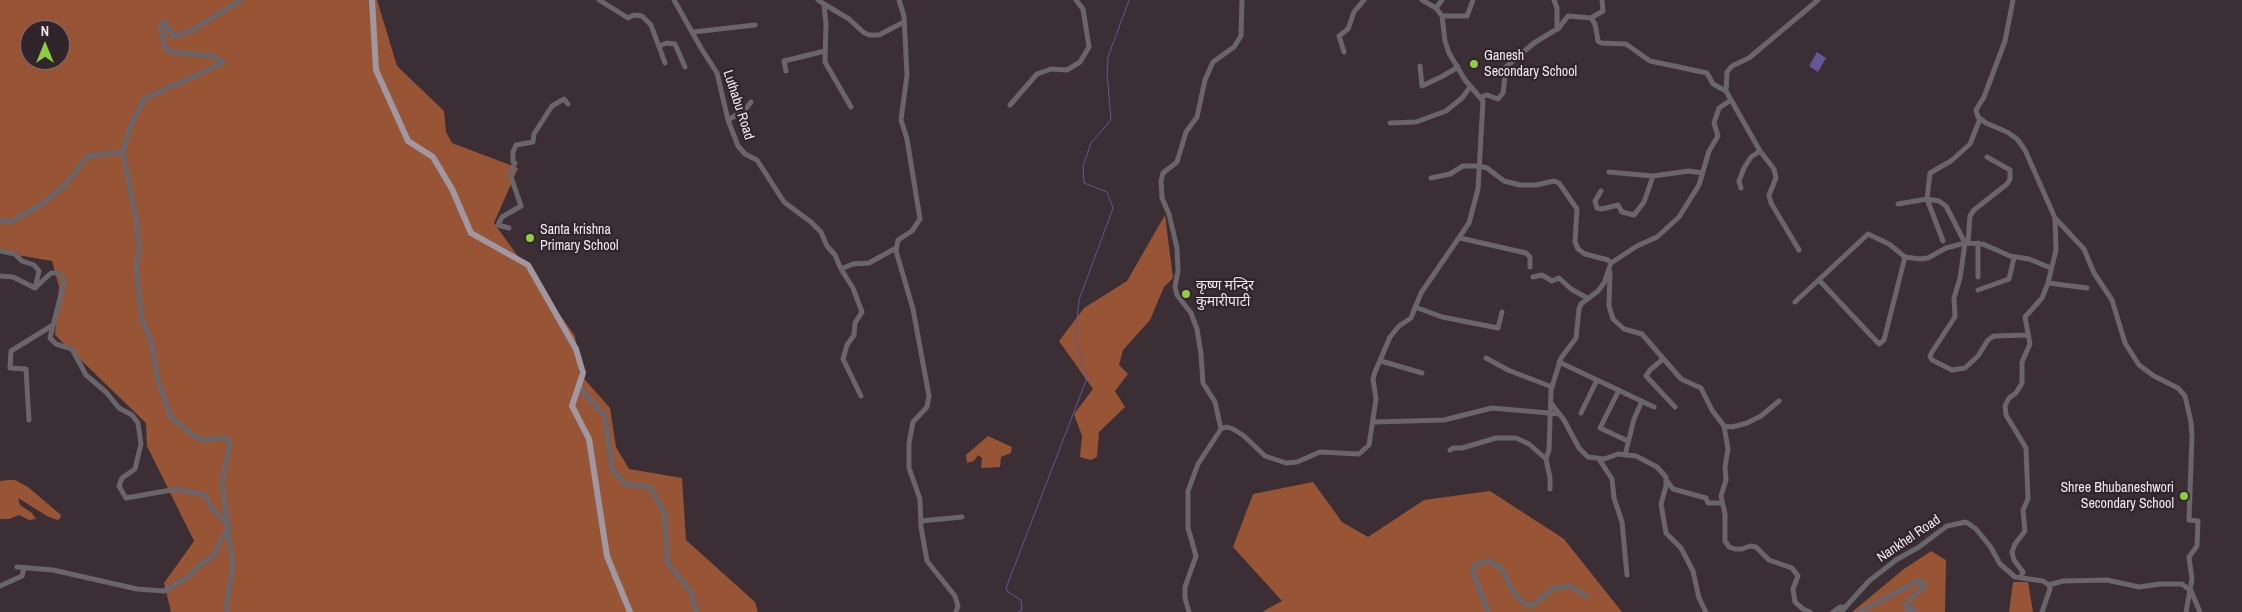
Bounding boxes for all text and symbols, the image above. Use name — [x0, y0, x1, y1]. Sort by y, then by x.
north arrow — [20, 20, 70, 70]
text: N — [41, 22, 49, 40]
place label: Ganesh Secondary School — [1484, 48, 1577, 80]
marker: Ganesh Secondary School — [1468, 58, 1480, 70]
street label: Luthabu Road — [719, 68, 757, 142]
place label: Santa krishna Primary School — [540, 222, 618, 254]
marker: Santa krishna Primary School — [524, 232, 536, 244]
place label: कृष्ण मन्दिर कुमारीपाटी — [1196, 278, 1254, 310]
marker: कृष्ण मन्दिर कुमारीपाटी — [1180, 288, 1192, 300]
place label: Shree Bhubaneshwori Secondary School — [2060, 480, 2174, 512]
marker: Shree Bhubaneshwori Secondary School — [2178, 490, 2190, 502]
street label: Nankhel Road — [1874, 512, 1944, 566]

